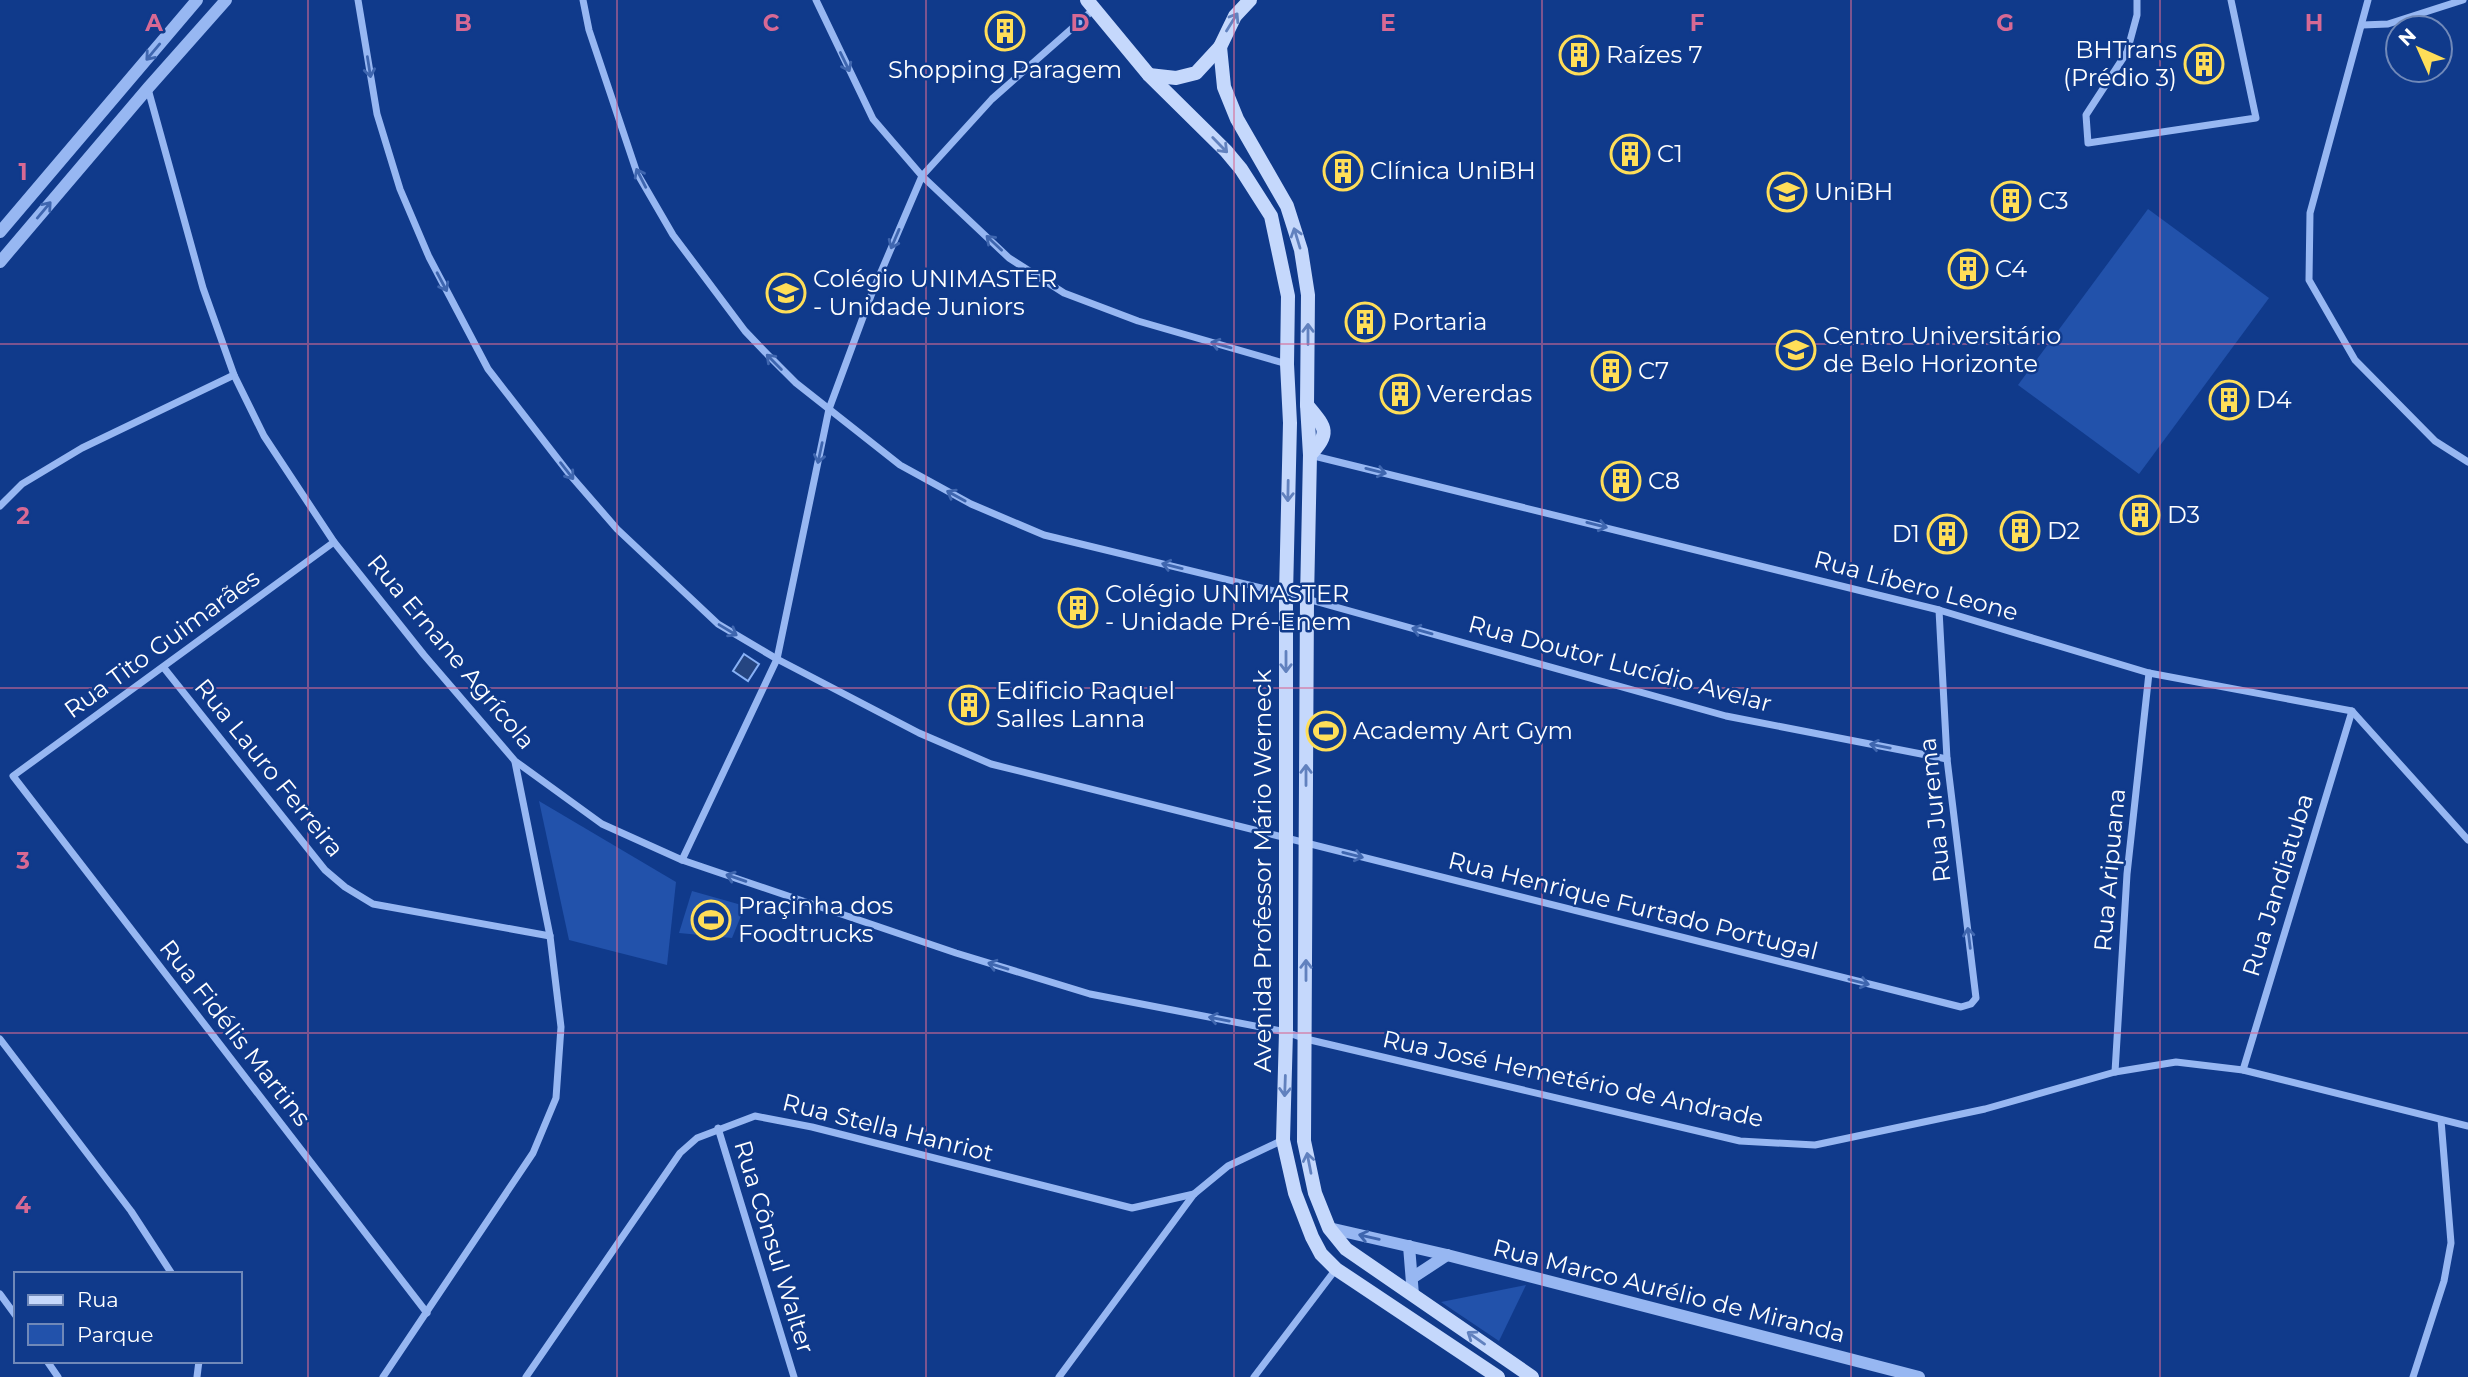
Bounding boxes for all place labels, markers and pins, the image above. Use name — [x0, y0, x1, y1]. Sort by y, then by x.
building icon: Shopping Paragem — [984, 10, 1026, 52]
building icon: Raízes 7 — [1558, 34, 1600, 76]
place label: BHTrans (Prédio 3) — [2063, 35, 2177, 92]
place label: Raízes 7 — [1606, 40, 1703, 69]
building icon: BHTrans (Prédio 3) — [2183, 43, 2225, 85]
place label: Shopping Paragem — [888, 55, 1122, 84]
building icon: C1 — [1609, 133, 1651, 175]
place label: C1 — [1657, 139, 1683, 168]
building icon: Clínica UniBH — [1322, 150, 1364, 192]
place label: Clínica UniBH — [1370, 156, 1536, 185]
school or university icon: UniBH — [1766, 171, 1808, 213]
place label: UniBH — [1814, 177, 1893, 206]
building icon: C3 — [1990, 180, 2032, 222]
place label: C3 — [2038, 186, 2069, 215]
building icon: C4 — [1947, 248, 1989, 290]
place label: C4 — [1995, 254, 2027, 283]
place label: Colégio UNIMASTER - Unidade Juniors — [813, 264, 1057, 321]
school or university icon: Colégio UNIMASTER - Unidade Juniors — [765, 272, 807, 314]
building icon: Portaria — [1344, 301, 1386, 343]
place label: Portaria — [1392, 307, 1487, 336]
place label: Centro Universitário de Belo Horizonte — [1823, 321, 2061, 378]
school or university icon: Centro Universitário de Belo Horizonte — [1775, 329, 1817, 371]
building icon: C7 — [1590, 350, 1632, 392]
place label: C7 — [1638, 356, 1669, 385]
building icon: Vererdas — [1379, 373, 1421, 415]
place label: Vererdas — [1427, 379, 1532, 408]
building icon: D4 — [2208, 379, 2250, 421]
place label: D4 — [2256, 385, 2292, 414]
building icon: C8 — [1600, 460, 1642, 502]
place label: C8 — [1648, 466, 1680, 495]
building icon: D3 — [2119, 494, 2161, 536]
place label: D3 — [2167, 500, 2200, 529]
building icon: D2 — [1999, 510, 2041, 552]
building icon: D1 — [1926, 513, 1968, 555]
place label: D2 — [2047, 516, 2080, 545]
place label: D1 — [1892, 519, 1920, 548]
place label: Colégio UNIMASTER - Unidade Pré-Enem — [1105, 579, 1352, 636]
building icon: Colégio UNIMASTER - Unidade Pré-Enem — [1057, 587, 1099, 629]
place label: Edificio Raquel Salles Lanna — [996, 676, 1175, 733]
building icon: Edificio Raquel Salles Lanna — [948, 684, 990, 726]
sports icon: Academy Art Gym — [1305, 710, 1347, 752]
place label: Academy Art Gym — [1353, 716, 1573, 745]
place label: Praçinha dos Foodtrucks — [738, 891, 893, 948]
sports icon: Praçinha dos Foodtrucks — [690, 899, 732, 941]

